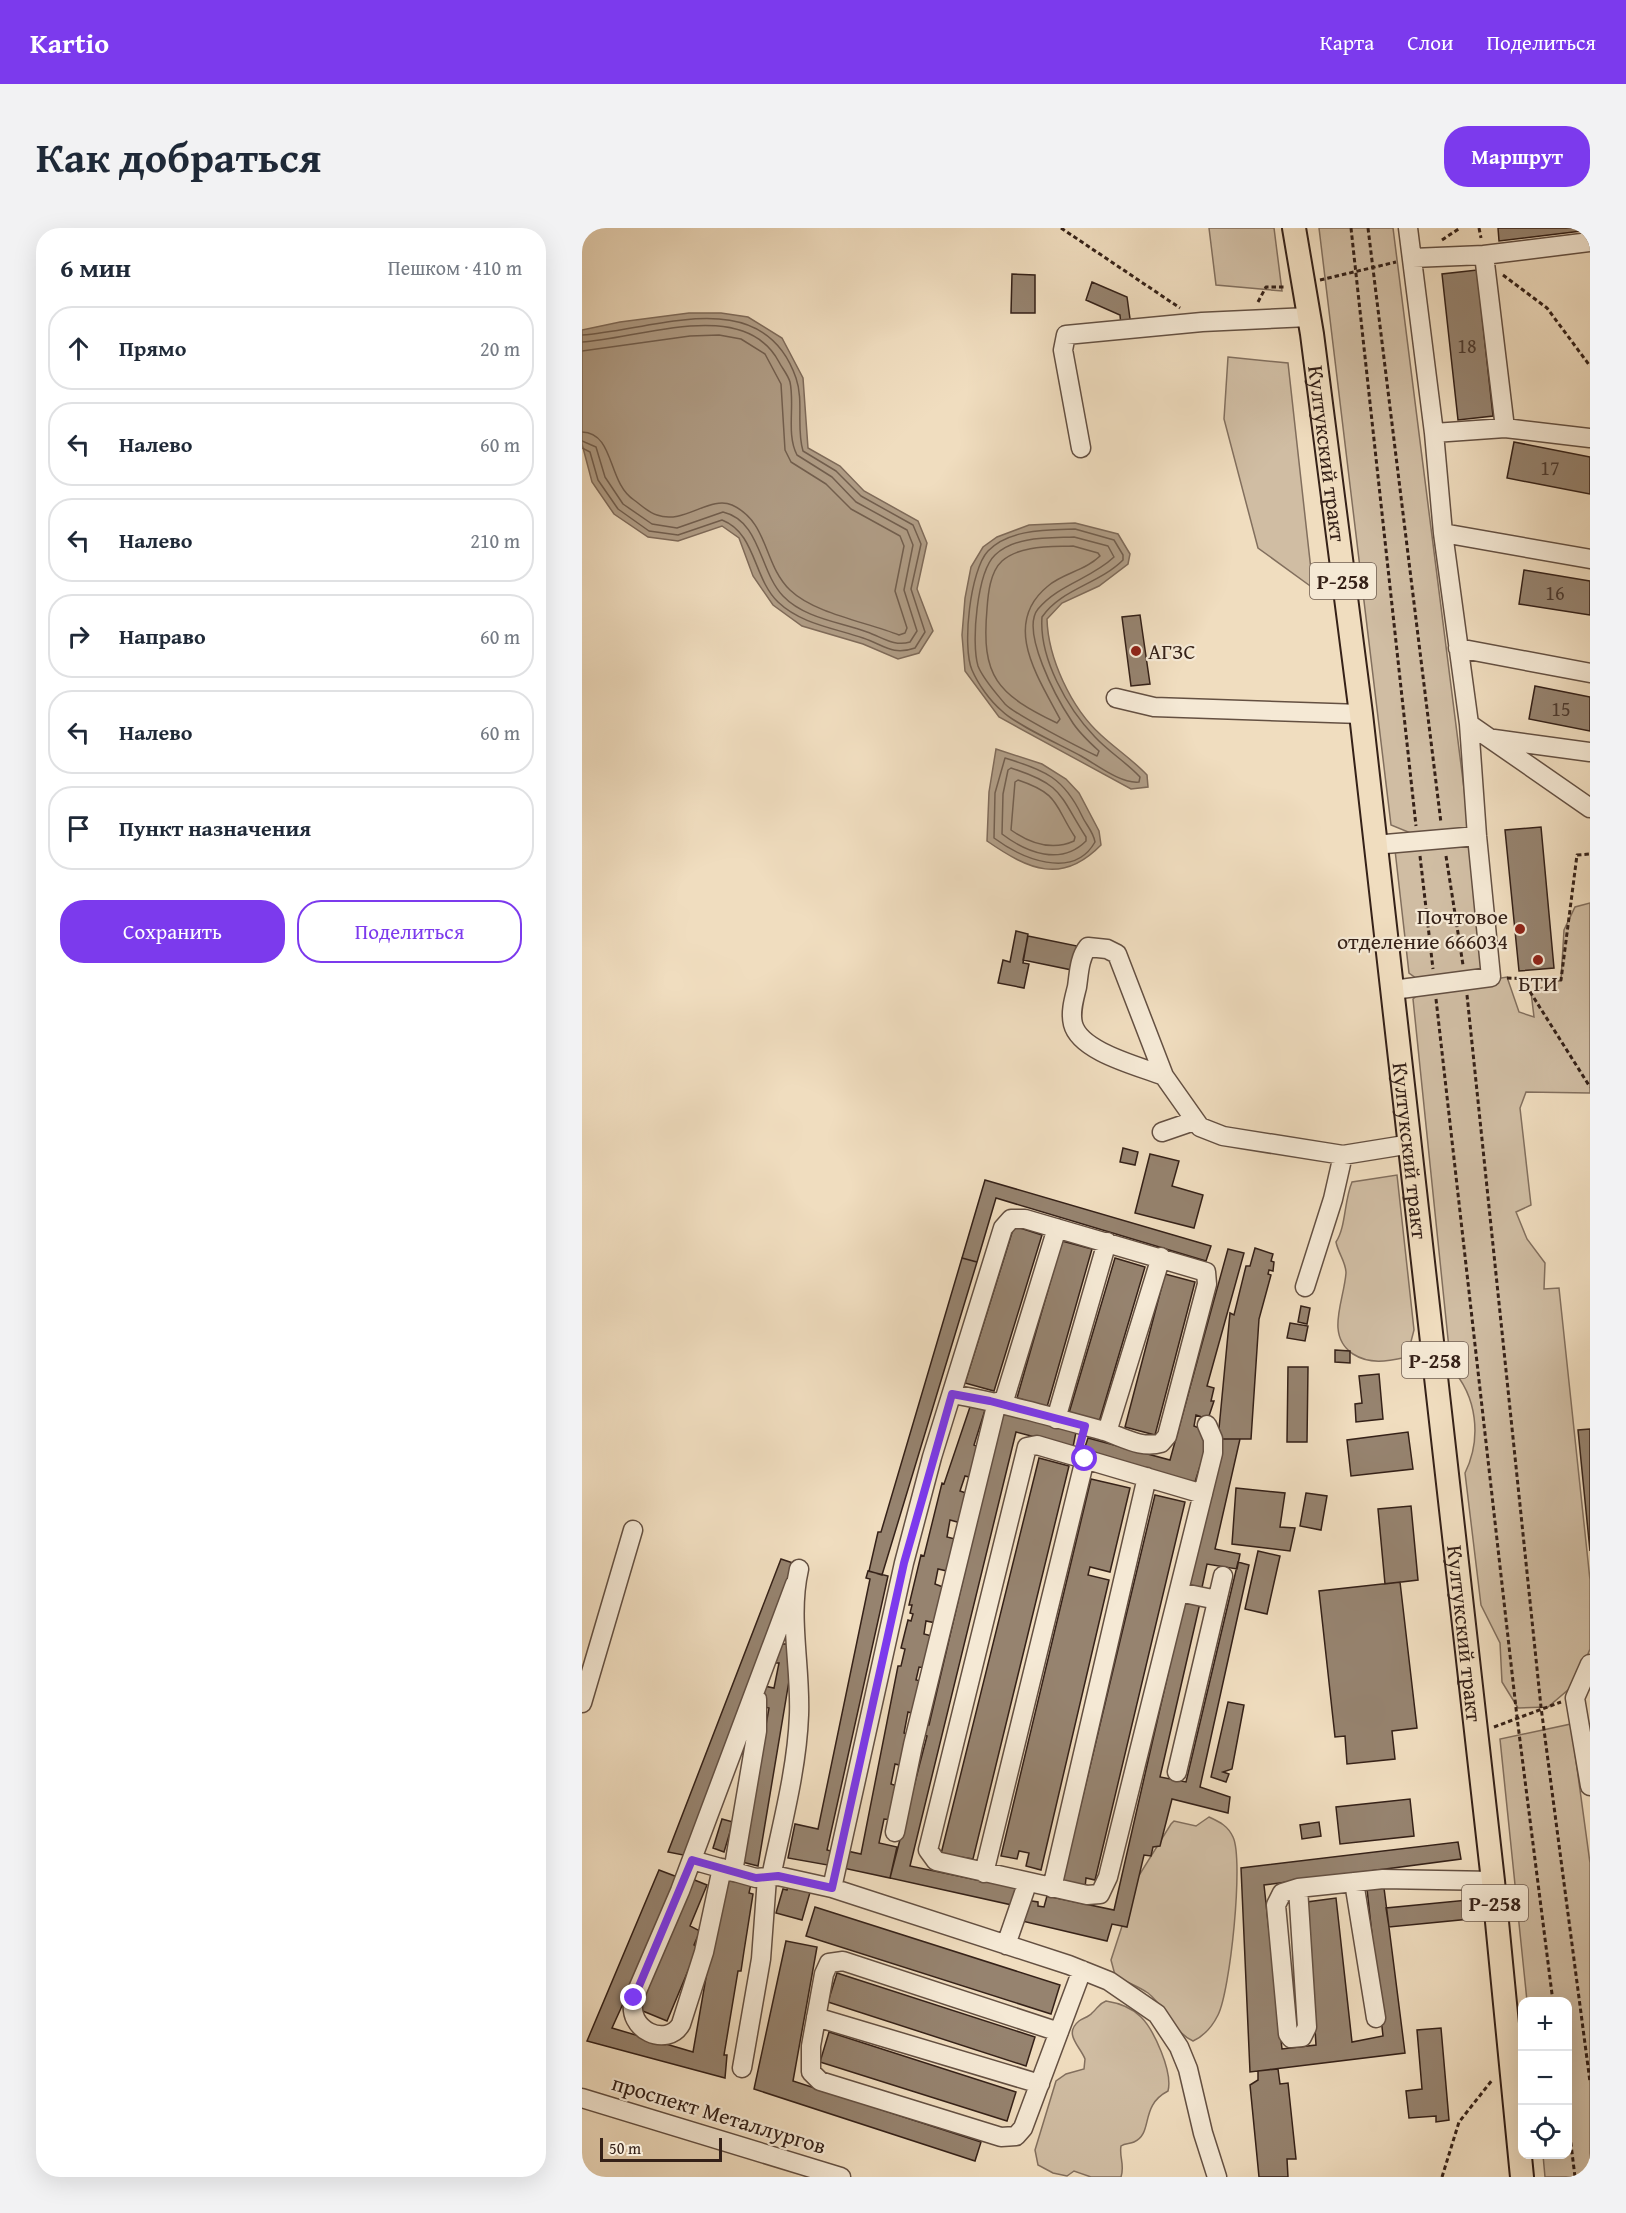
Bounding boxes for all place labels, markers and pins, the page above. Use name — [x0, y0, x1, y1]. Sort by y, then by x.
place label: АГЗС — [1148, 635, 1195, 667]
marker: АГЗС — [1129, 644, 1143, 658]
place label: Почтовое отделение 666034 — [1337, 900, 1508, 957]
marker: Почтовое отделение 666034 — [1513, 922, 1527, 936]
marker: БТИ — [1531, 953, 1545, 967]
place label: БТИ — [1518, 967, 1558, 999]

